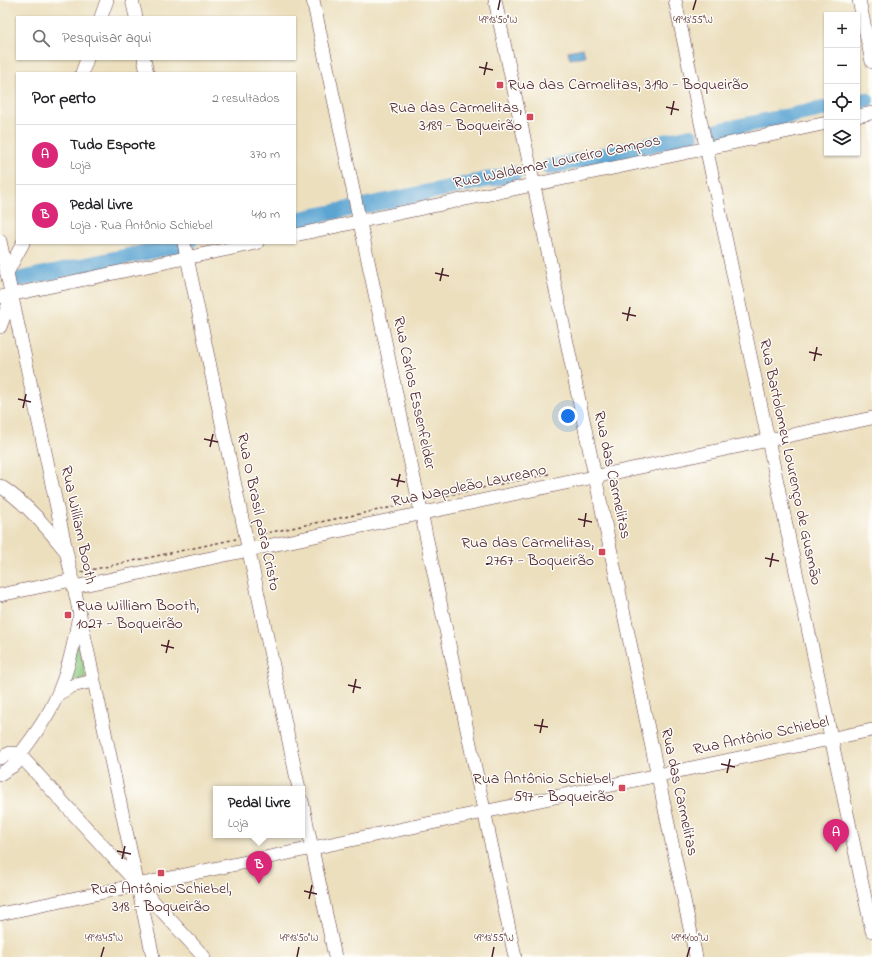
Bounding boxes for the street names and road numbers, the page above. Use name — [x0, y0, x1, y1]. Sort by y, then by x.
street label: Rua Waldemar Loureiro Campos — [451, 128, 663, 196]
street label: Rua Carlos Essenfelder — [386, 314, 442, 472]
street label: Rua Bartolomeu Lourenço de Gusmão — [752, 337, 828, 587]
street label: Rua das Carmelitas — [587, 409, 637, 541]
street label: Rua O Brasil para Cristo — [230, 431, 286, 593]
street label: Rua Napoleão Laureano — [389, 458, 549, 514]
street label: Rua William Booth — [54, 464, 102, 586]
street label: Rua Antônio Schiebel — [691, 710, 832, 762]
street label: Rua das Carmelitas — [654, 726, 704, 858]

